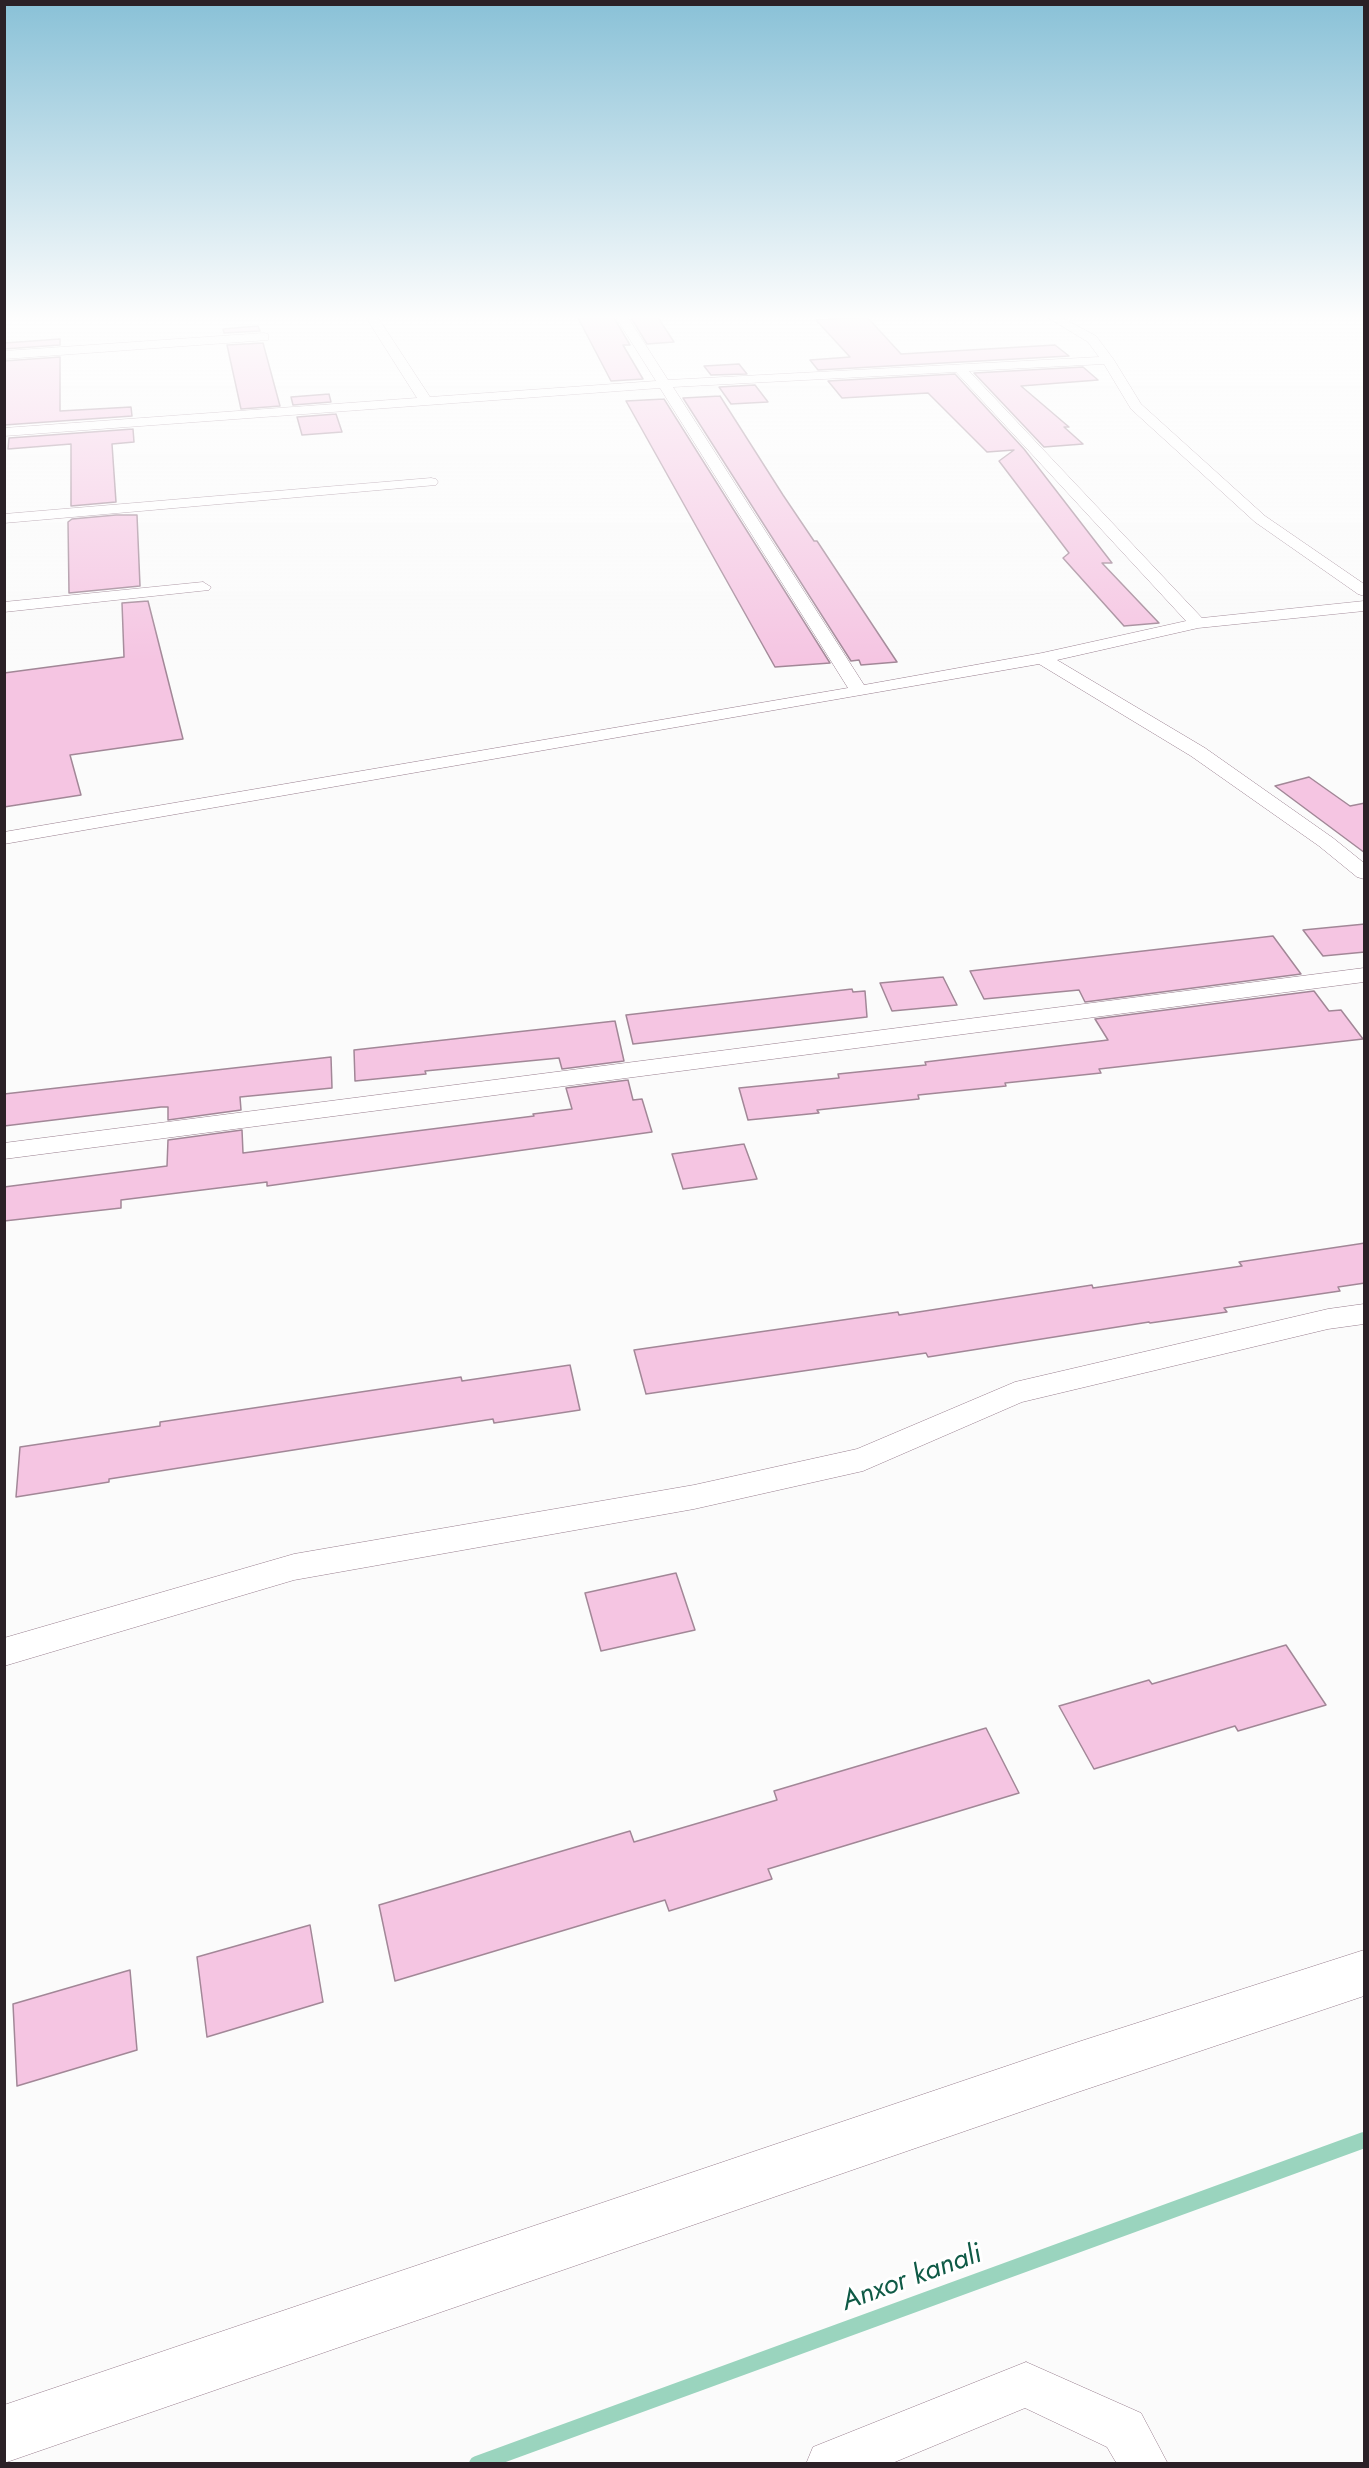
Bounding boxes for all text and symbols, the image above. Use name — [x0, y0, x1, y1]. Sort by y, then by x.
water label: Anxor kanali — [838, 2238, 986, 2320]

